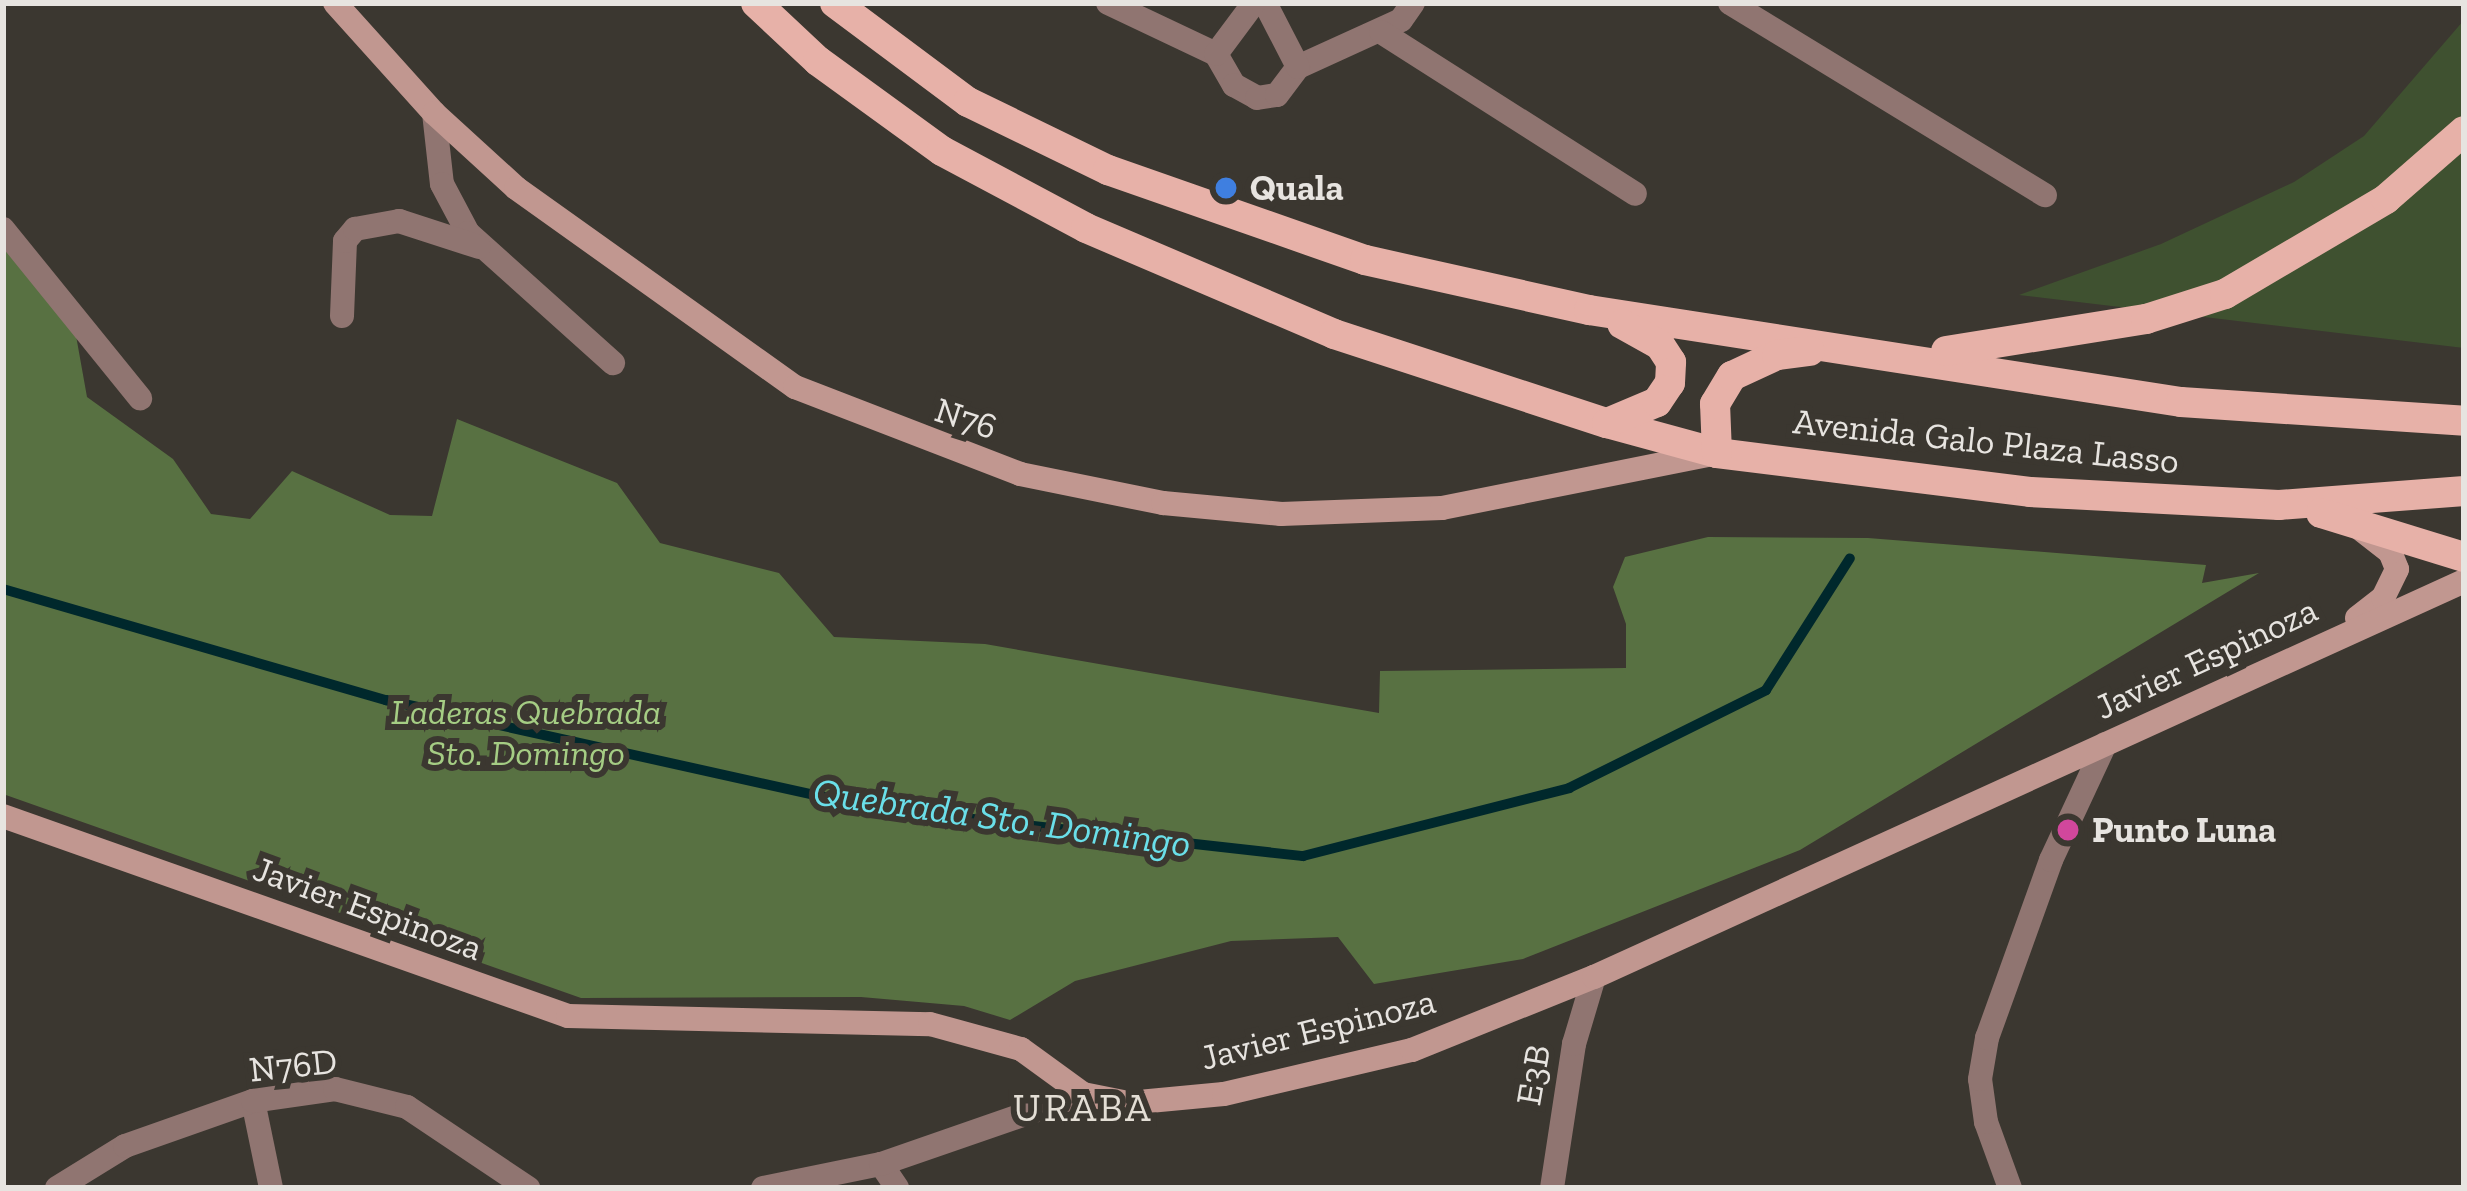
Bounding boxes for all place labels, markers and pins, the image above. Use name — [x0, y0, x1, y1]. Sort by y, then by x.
place label: Quala — [1250, 166, 1344, 210]
marker: Quala — [1213, 175, 1239, 201]
place label: Punto Luna — [2092, 808, 2276, 852]
marker: Punto Luna — [2055, 817, 2081, 843]

